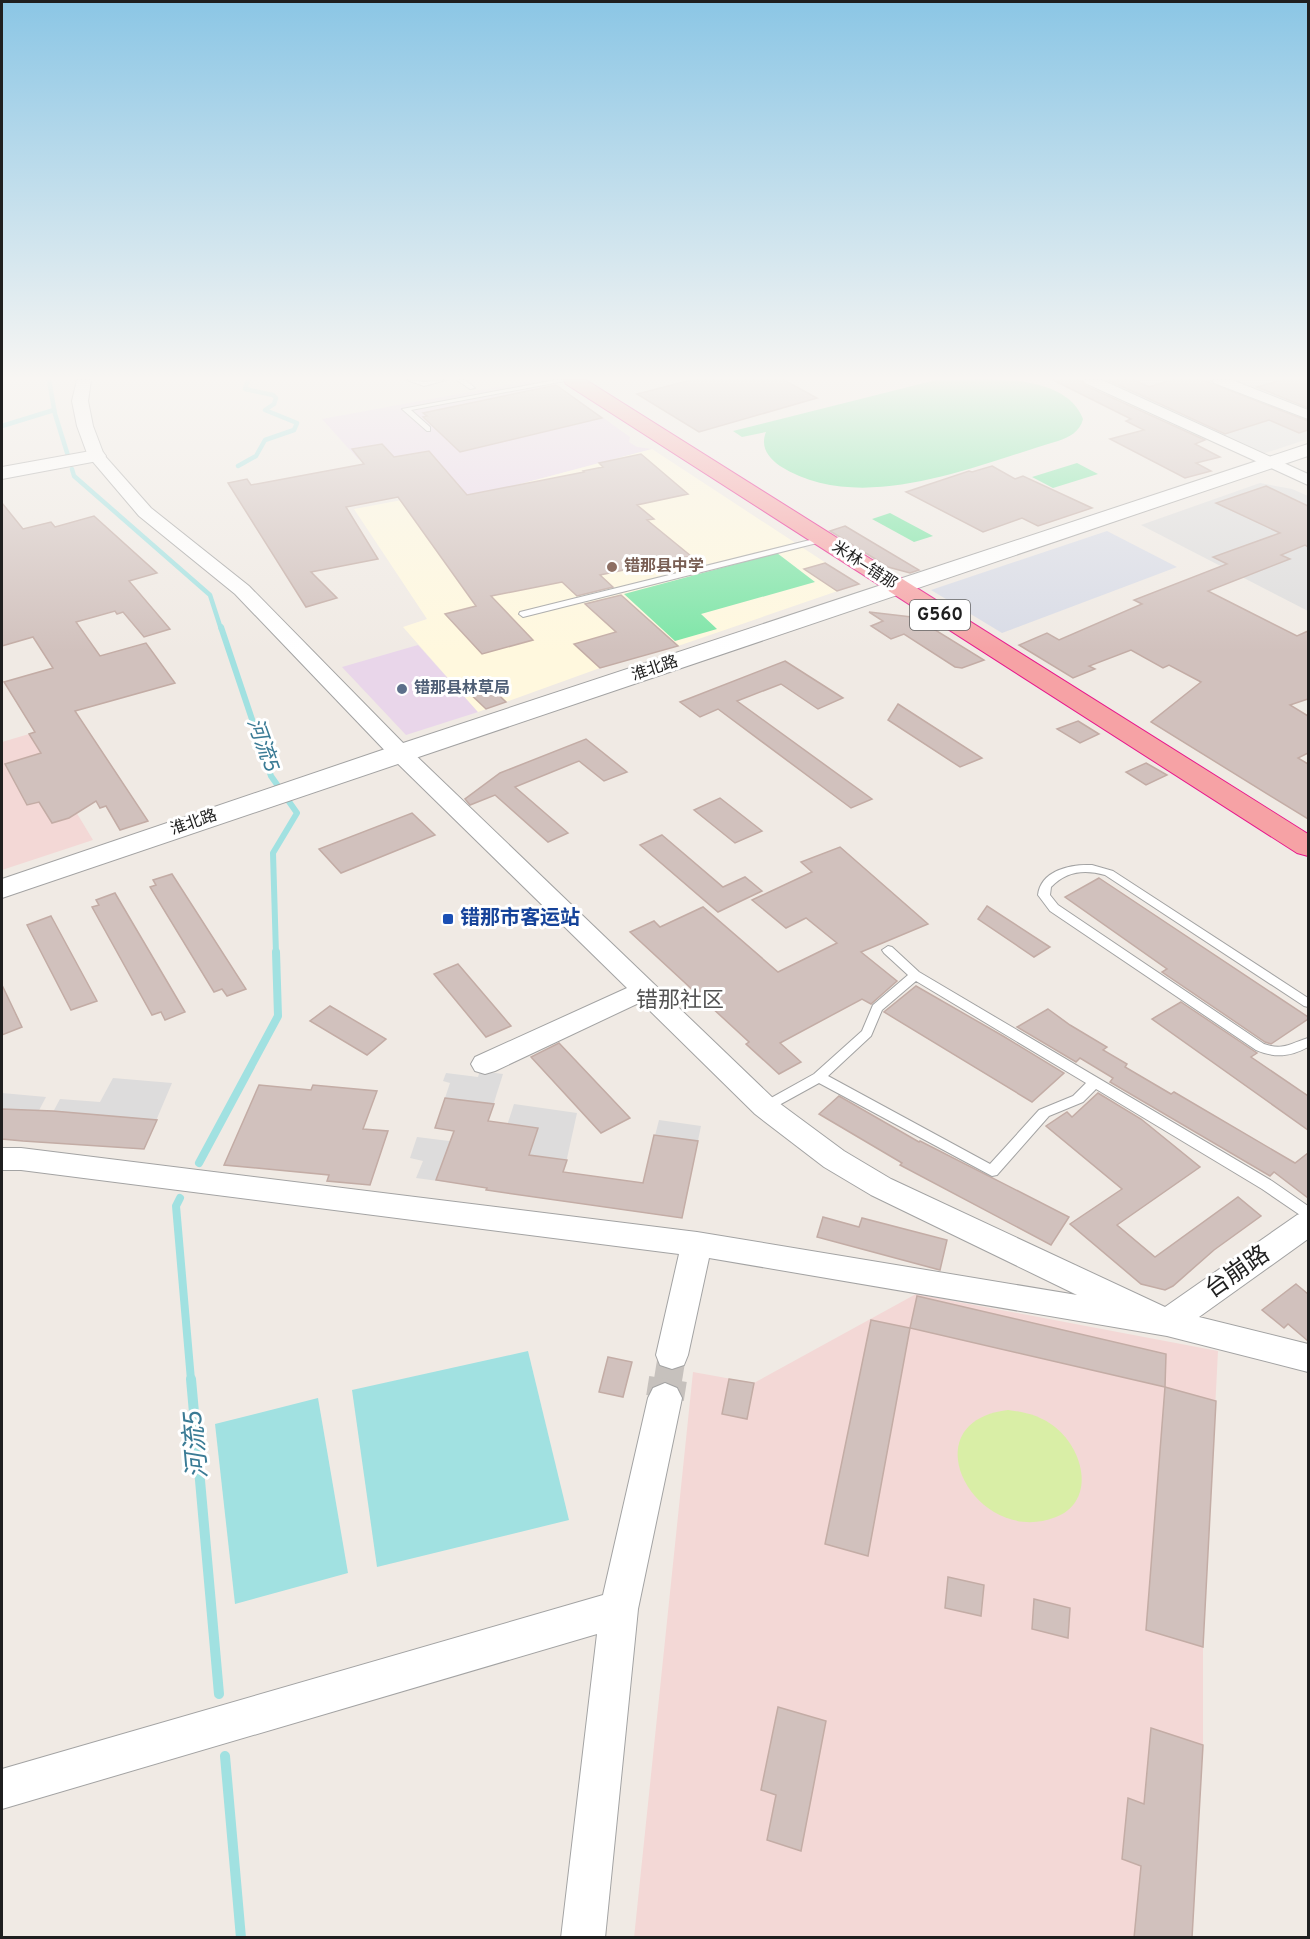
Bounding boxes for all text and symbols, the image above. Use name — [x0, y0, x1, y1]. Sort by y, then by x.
street label: 米林—错那 — [828, 538, 900, 594]
place label: 错那县中学 — [624, 557, 704, 577]
marker: 错那县中学 — [605, 560, 619, 574]
road number: G560 — [910, 600, 970, 630]
street label: 淮北路 — [629, 652, 681, 686]
place label: 错那县林草局 — [414, 679, 510, 699]
marker: 错那县林草局 — [395, 682, 409, 696]
water label: 河流5 — [240, 715, 284, 776]
street label: 淮北路 — [168, 806, 220, 840]
place label: 错那市客运站 — [460, 906, 580, 932]
marker: 错那市客运站 — [441, 912, 455, 926]
district label: 错那社区 — [636, 988, 724, 1015]
street label: 台崩路 — [1200, 1240, 1276, 1306]
water label: 河流5 — [178, 1409, 216, 1480]

